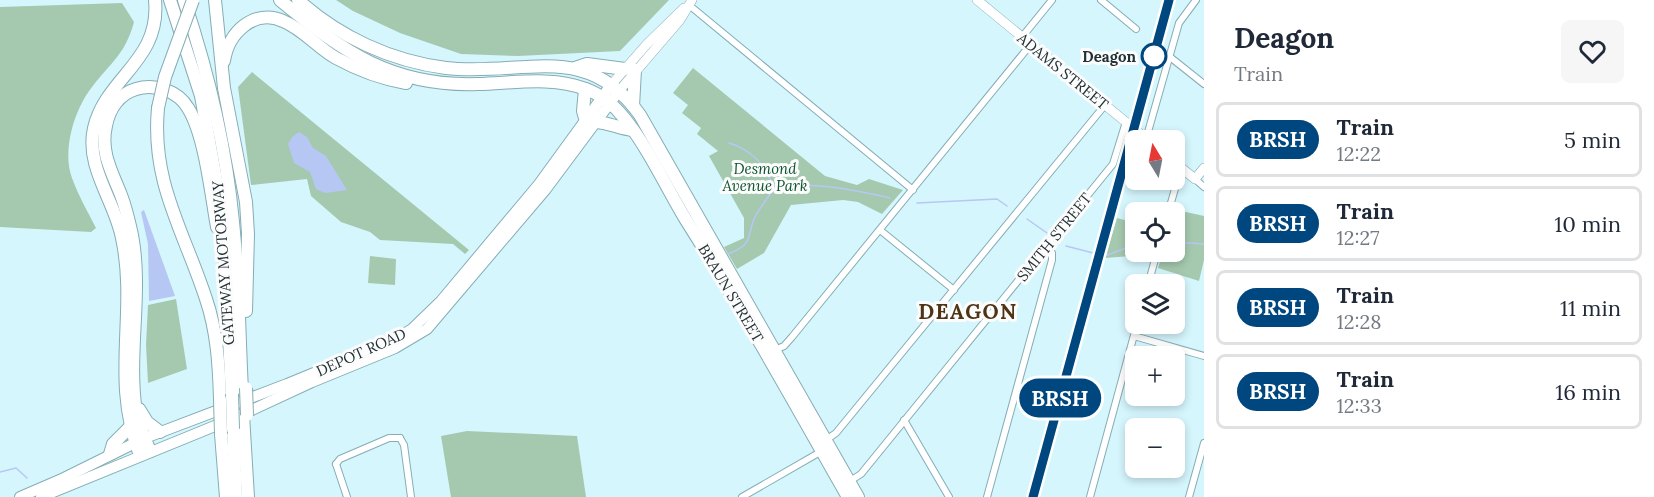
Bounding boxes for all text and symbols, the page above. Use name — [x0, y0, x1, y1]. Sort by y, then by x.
text: Deagon — [1234, 20, 1334, 56]
button: heart — [1561, 20, 1624, 83]
street label: ADAMS STREET — [1013, 28, 1113, 114]
marker: Deagon — [1141, 43, 1167, 69]
place label: Deagon — [1082, 47, 1136, 66]
text: Train — [1234, 61, 1283, 86]
text: Train — [1337, 113, 1394, 141]
text: BRSH — [1249, 126, 1307, 153]
text: 5 min — [1564, 126, 1621, 154]
north arrow — [1125, 130, 1185, 190]
map controls — [1125, 130, 1185, 478]
text: 12:22 — [1337, 141, 1381, 166]
park label: Desmond Avenue Park — [722, 159, 808, 195]
street label: GATEWAY MOTORWAY — [208, 180, 238, 346]
street label: SMITH STREET — [1013, 189, 1096, 285]
text: Train — [1337, 197, 1394, 225]
button: locate — [1125, 202, 1185, 262]
text: BRSH — [1249, 210, 1307, 237]
text: 10 min — [1554, 210, 1621, 238]
text: 12:27 — [1337, 225, 1380, 250]
street label: BRAUN STREET — [694, 241, 768, 346]
button: layers — [1125, 274, 1185, 334]
text: Train — [1337, 281, 1394, 309]
text: BRSH — [1249, 294, 1307, 321]
text: 11 min — [1560, 294, 1621, 322]
district label: DEAGON — [918, 298, 1018, 325]
text: 12:28 — [1337, 309, 1382, 334]
street label: DEPOT ROAD — [313, 324, 409, 380]
button: + — [1125, 346, 1185, 406]
text: Train — [1337, 365, 1394, 393]
line badge: BRSH — [1018, 378, 1102, 418]
text: BRSH — [1249, 378, 1307, 405]
text: 16 min — [1555, 378, 1621, 406]
text: BRSH — [1031, 385, 1089, 412]
text: 12:33 — [1337, 393, 1382, 418]
button: − — [1125, 418, 1185, 478]

